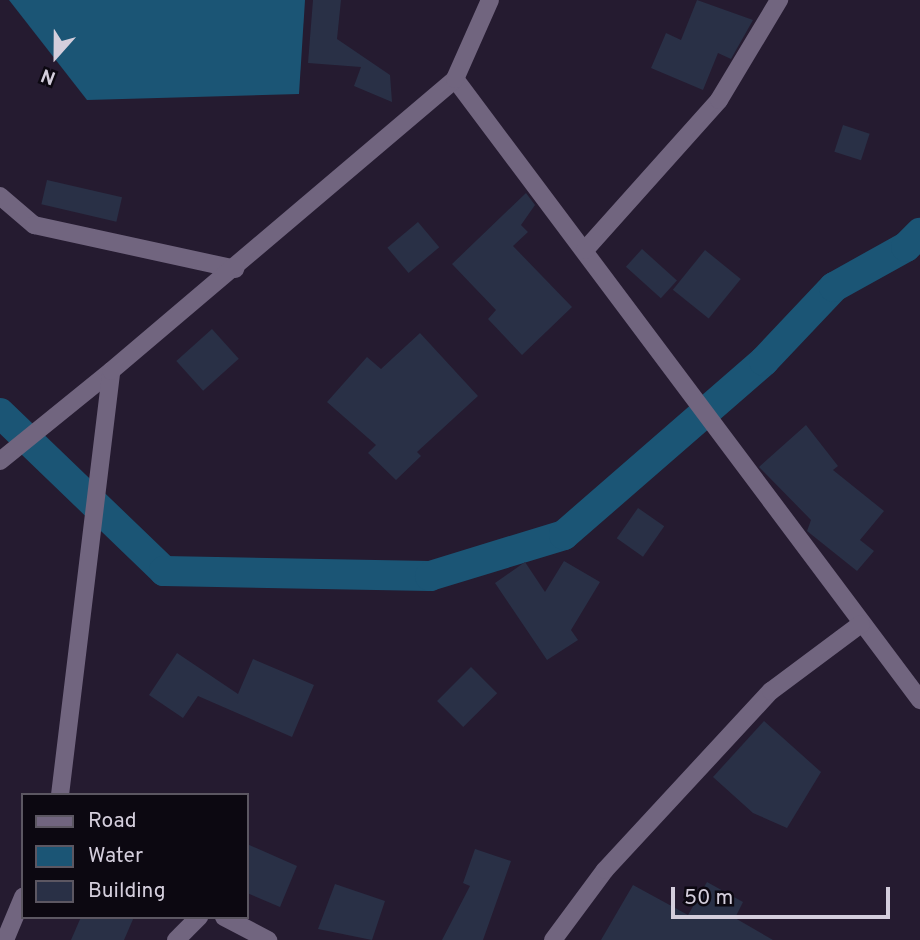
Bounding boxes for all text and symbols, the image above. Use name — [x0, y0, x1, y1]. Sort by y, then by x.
north arrow — [21, 21, 91, 91]
text: N — [38, 62, 59, 89]
legend — [21, 793, 248, 919]
text: Road — [88, 808, 137, 835]
text: Water — [88, 843, 143, 870]
scale bar — [675, 874, 894, 918]
text: Building — [88, 878, 166, 905]
text: 50 m — [684, 885, 733, 912]

